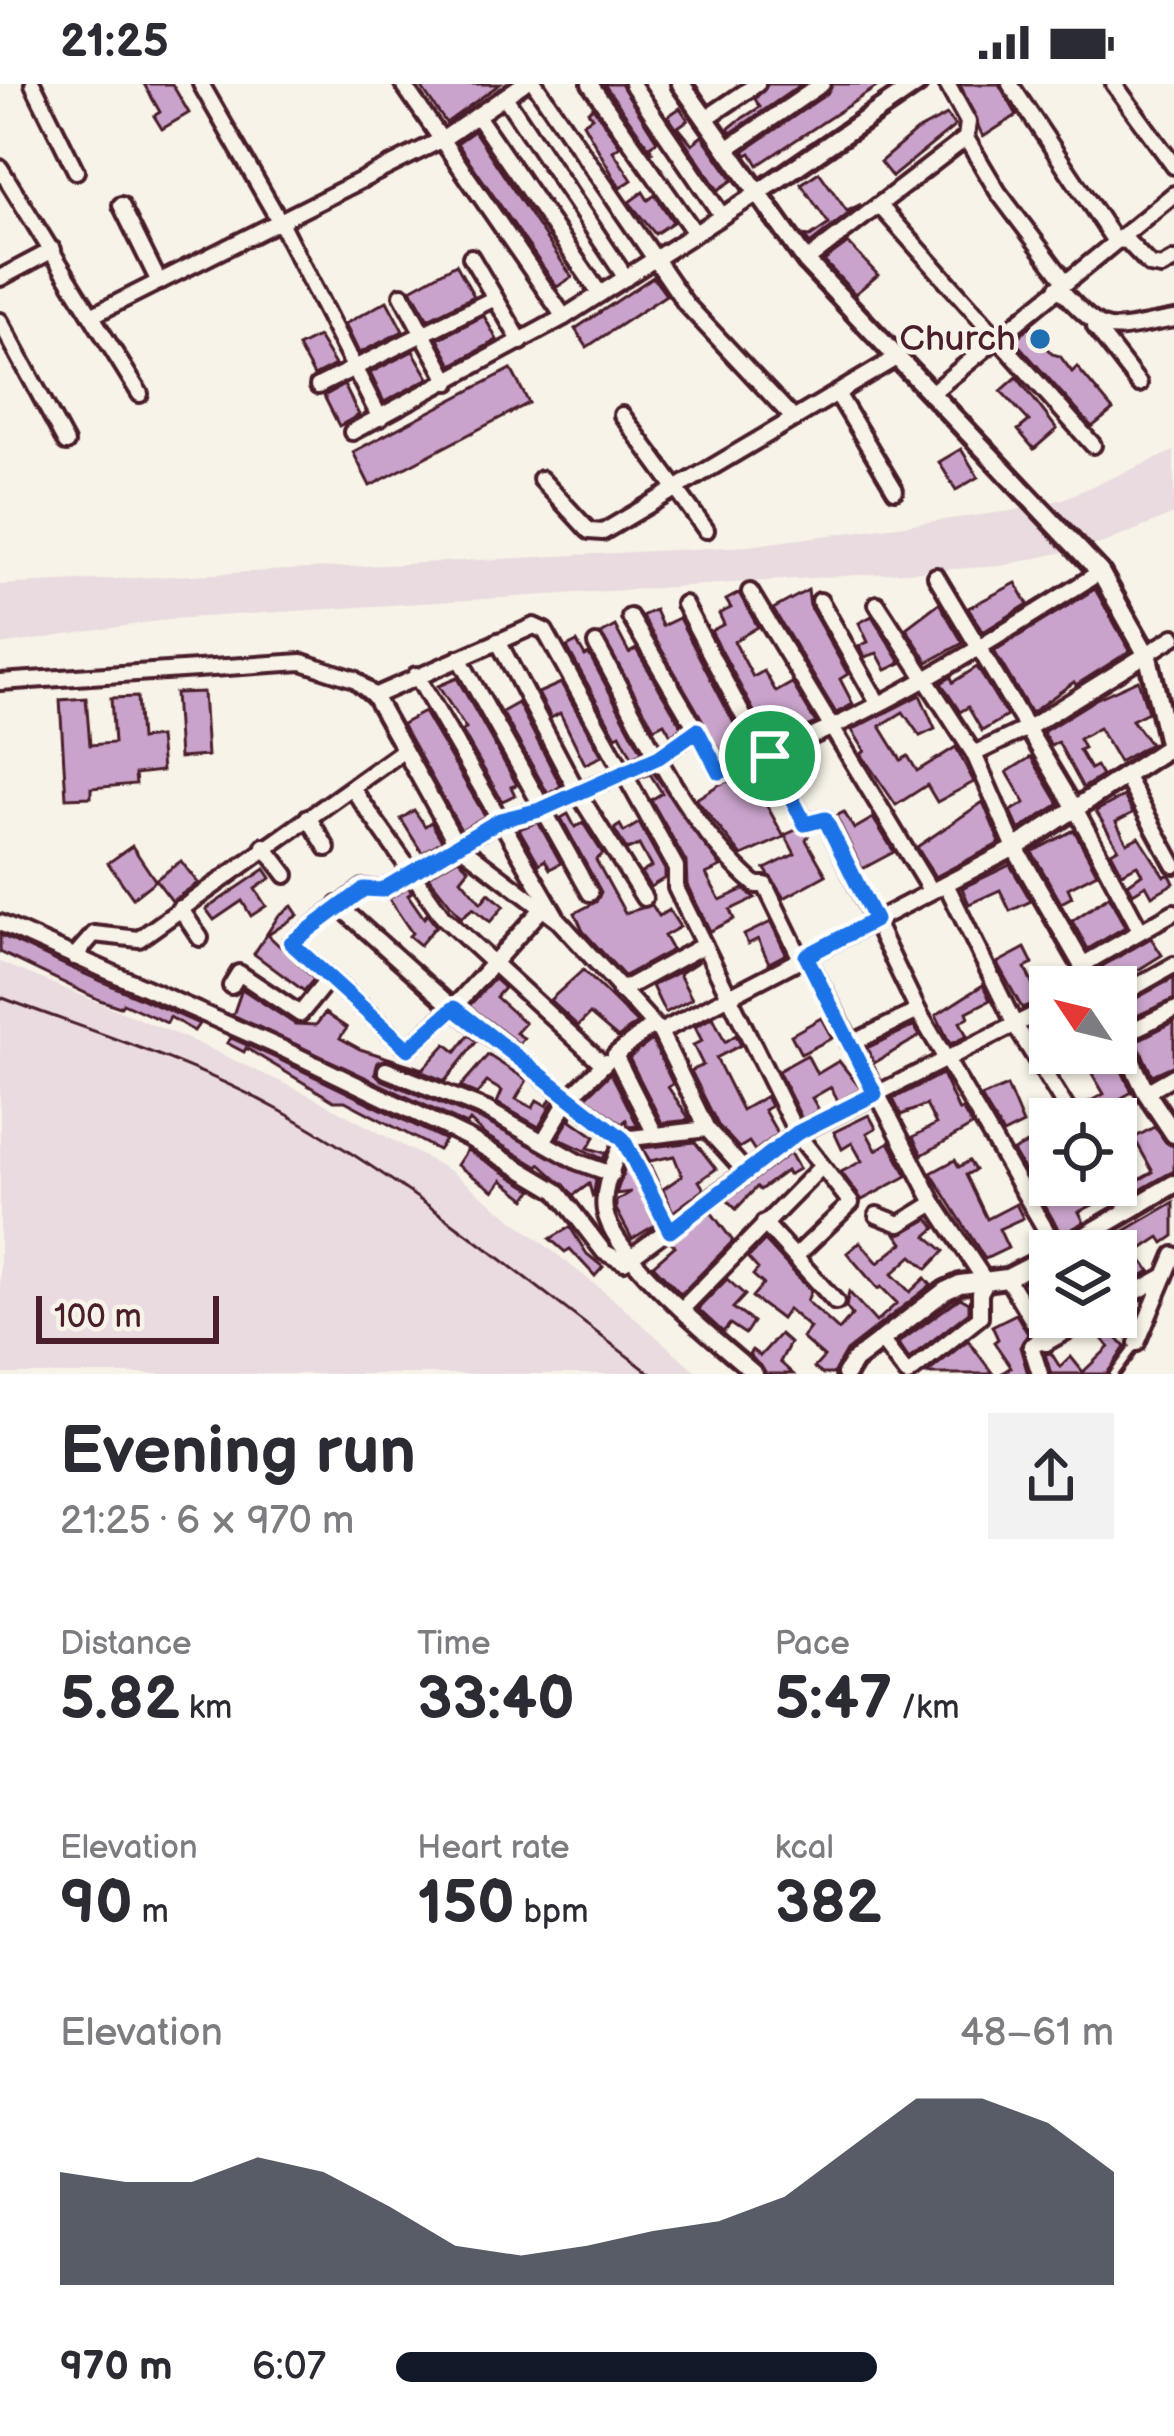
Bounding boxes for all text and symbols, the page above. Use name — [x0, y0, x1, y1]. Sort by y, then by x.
text: 21:25 — [60, 15, 169, 70]
place label: Church — [899, 318, 1016, 361]
marker: Church — [1027, 326, 1053, 352]
pin — [719, 705, 821, 807]
icon: arrive — [737, 723, 803, 789]
north arrow — [1029, 966, 1137, 1074]
map controls — [1029, 966, 1137, 1338]
button: locate — [1029, 1098, 1137, 1206]
button: layers — [1029, 1230, 1137, 1338]
scale bar — [36, 1290, 219, 1343]
text: 100 m — [54, 1297, 142, 1337]
text: Evening run — [60, 1413, 416, 1492]
button: share — [988, 1413, 1114, 1539]
text: 21:25 · 6 × 970 m — [60, 1498, 354, 1545]
text: Distance — [60, 1624, 192, 1664]
text: Time — [417, 1624, 490, 1664]
text: Pace — [775, 1624, 850, 1664]
text: 5.82 — [60, 1664, 180, 1736]
text: 33:40 — [417, 1664, 575, 1736]
text: 5:47 — [775, 1664, 892, 1736]
text: km — [180, 1688, 232, 1728]
text: /km — [892, 1688, 959, 1728]
text: Elevation — [60, 1828, 198, 1868]
text: Heart rate — [417, 1828, 570, 1868]
text: kcal — [775, 1828, 834, 1868]
text: 90 — [60, 1868, 133, 1940]
text: 150 — [417, 1868, 515, 1940]
text: 382 — [775, 1868, 882, 1940]
text: m — [133, 1892, 169, 1932]
text: bpm — [515, 1892, 589, 1932]
text: Elevation — [60, 2010, 223, 2057]
text: 48–61 m — [960, 2010, 1114, 2057]
text: 970 m — [60, 2344, 172, 2391]
text: 6:07 — [252, 2344, 326, 2391]

